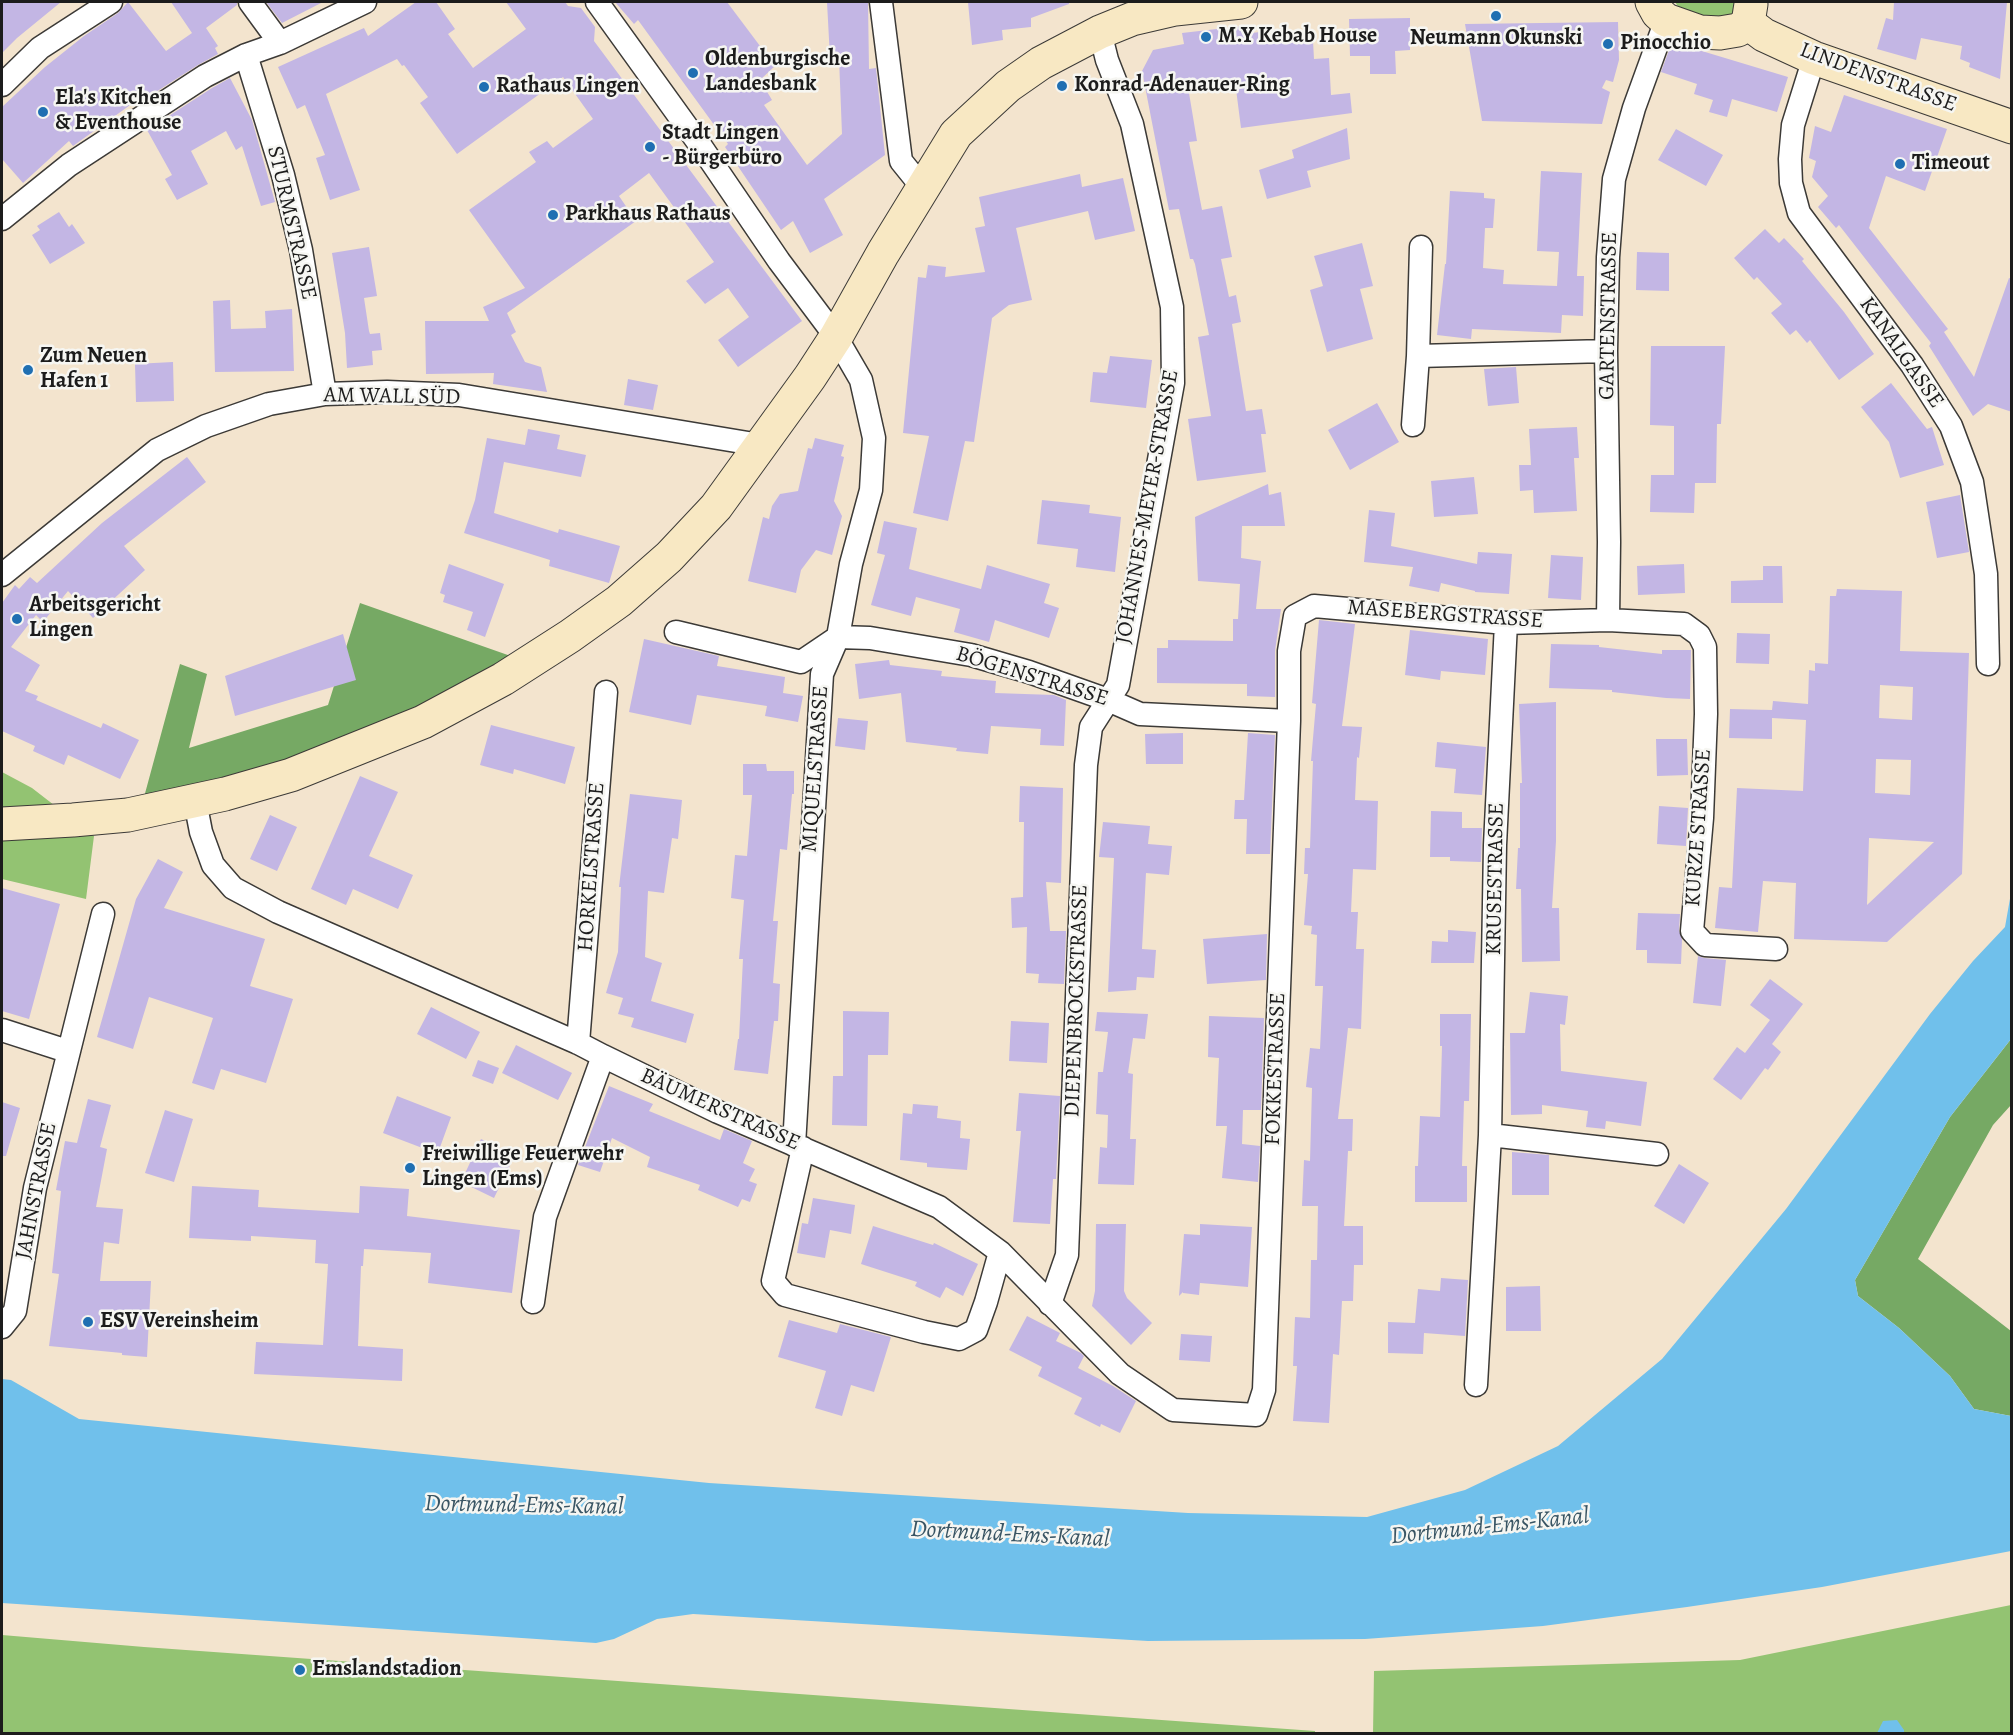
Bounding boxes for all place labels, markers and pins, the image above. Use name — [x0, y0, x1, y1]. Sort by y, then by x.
marker: Neumann Okunski — [1489, 9, 1503, 23]
place label: M.Y Kebab House — [1218, 24, 1377, 50]
place label: Neumann Okunski — [1410, 26, 1582, 52]
marker: M.Y Kebab House — [1199, 30, 1213, 44]
place label: Pinocchio — [1620, 31, 1711, 57]
marker: Pinocchio — [1601, 37, 1615, 51]
place label: Oldenburgische Landesbank — [705, 47, 850, 98]
marker: Oldenburgische Landesbank — [686, 66, 700, 80]
place label: Konrad-Adenauer-Ring — [1074, 73, 1290, 99]
place label: Rathaus Lingen — [496, 74, 639, 100]
marker: Konrad-Adenauer-Ring — [1055, 79, 1069, 93]
marker: Rathaus Lingen — [477, 80, 491, 94]
place label: Ela's Kitchen & Eventhouse — [55, 86, 182, 138]
marker: Ela's Kitchen & Eventhouse — [36, 105, 50, 119]
place label: Stadt Lingen - Bürgerbüro — [662, 121, 782, 172]
marker: Stadt Lingen - Bürgerbüro — [643, 140, 657, 154]
place label: Timeout — [1912, 151, 1990, 177]
marker: Timeout — [1893, 157, 1907, 171]
place label: Parkhaus Rathaus — [565, 202, 731, 228]
marker: Parkhaus Rathaus — [546, 208, 560, 222]
place label: Zum Neuen Hafen 1 — [40, 344, 147, 396]
marker: Zum Neuen Hafen 1 — [21, 363, 35, 377]
place label: Arbeitsgericht Lingen — [29, 593, 161, 644]
marker: Arbeitsgericht Lingen — [10, 612, 24, 626]
place label: Freiwillige Feuerwehr Lingen (Ems) — [422, 1142, 624, 1194]
marker: Freiwillige Feuerwehr Lingen (Ems) — [403, 1161, 417, 1175]
place label: ESV Vereinsheim — [100, 1309, 259, 1335]
marker: ESV Vereinsheim — [81, 1315, 95, 1329]
place label: Emslandstadion — [312, 1657, 462, 1683]
marker: Emslandstadion — [293, 1663, 307, 1677]

